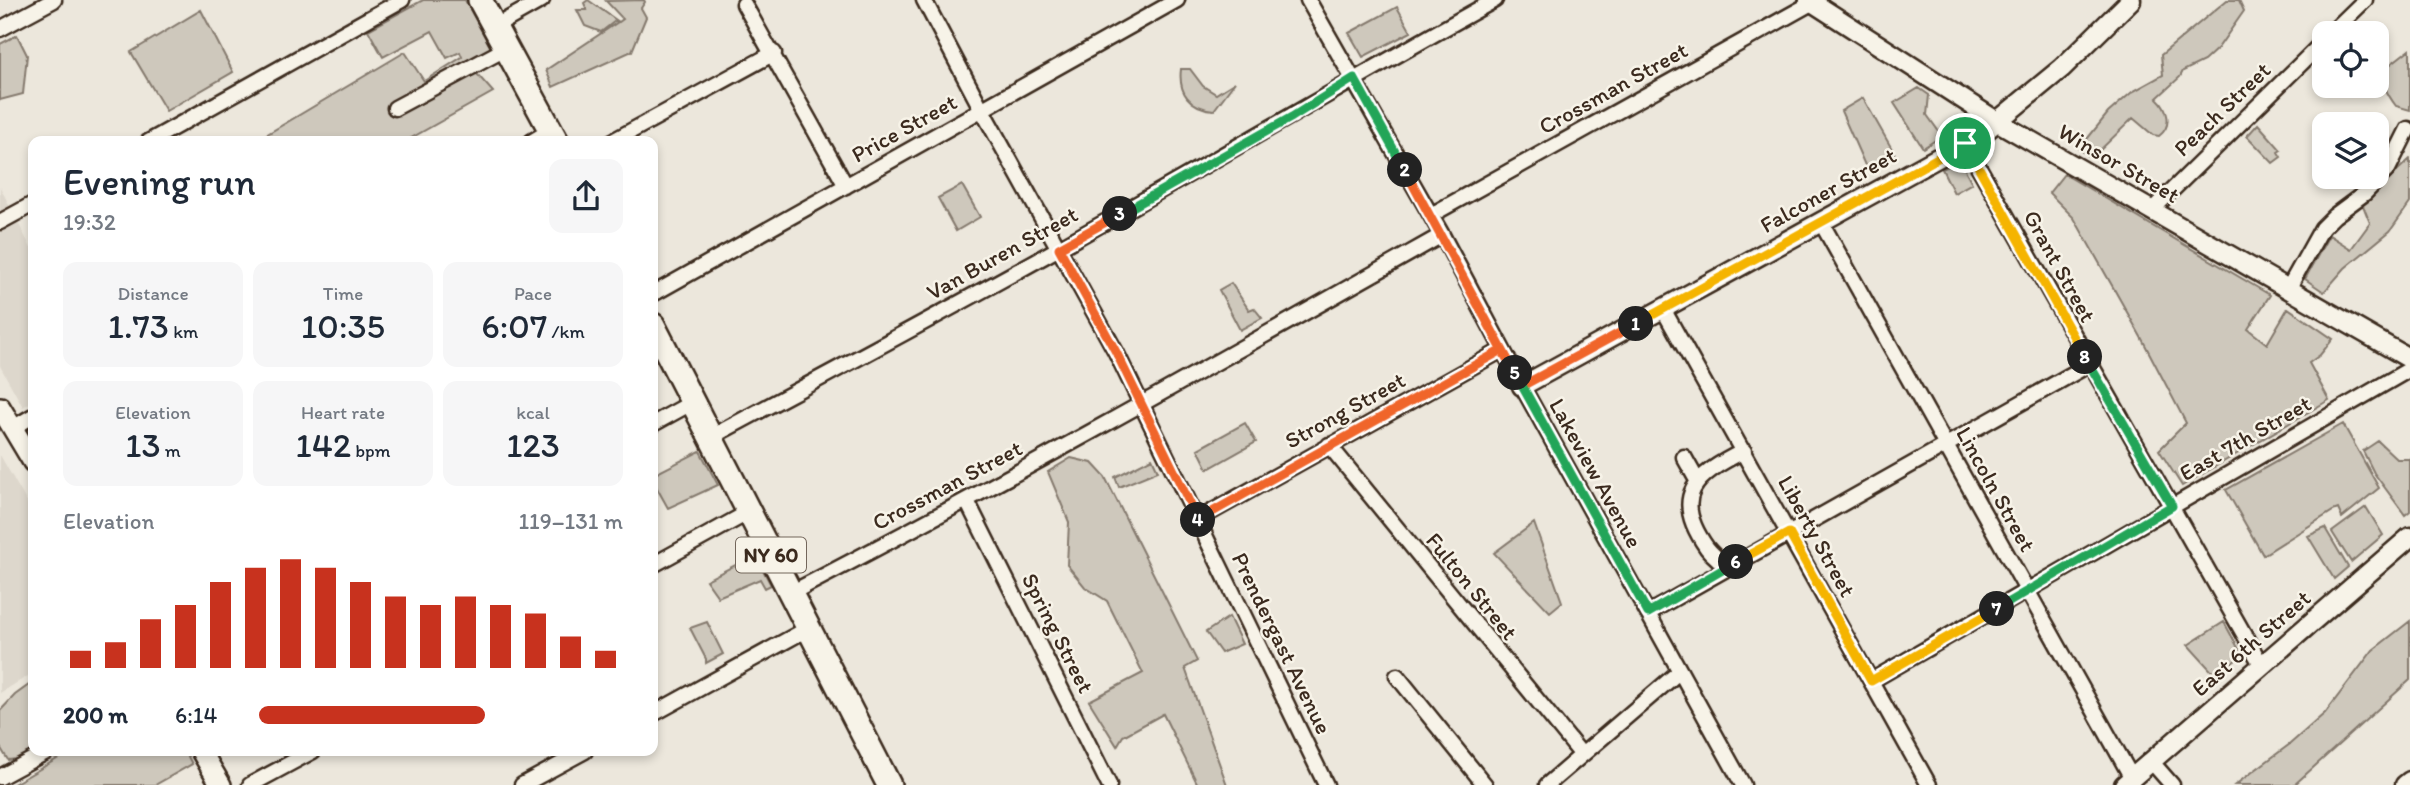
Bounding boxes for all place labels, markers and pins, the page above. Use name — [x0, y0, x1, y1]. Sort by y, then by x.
pin — [1935, 113, 1995, 173]
pin: 2 — [1388, 152, 1422, 188]
pin: 3 — [1102, 196, 1138, 232]
pin: 1 — [1618, 306, 1654, 342]
pin: 8 — [2068, 340, 2102, 374]
pin: 5 — [1498, 356, 1532, 390]
pin: 4 — [1180, 503, 1216, 538]
pin: 6 — [1718, 544, 1754, 580]
pin: 7 — [1980, 592, 2014, 626]

